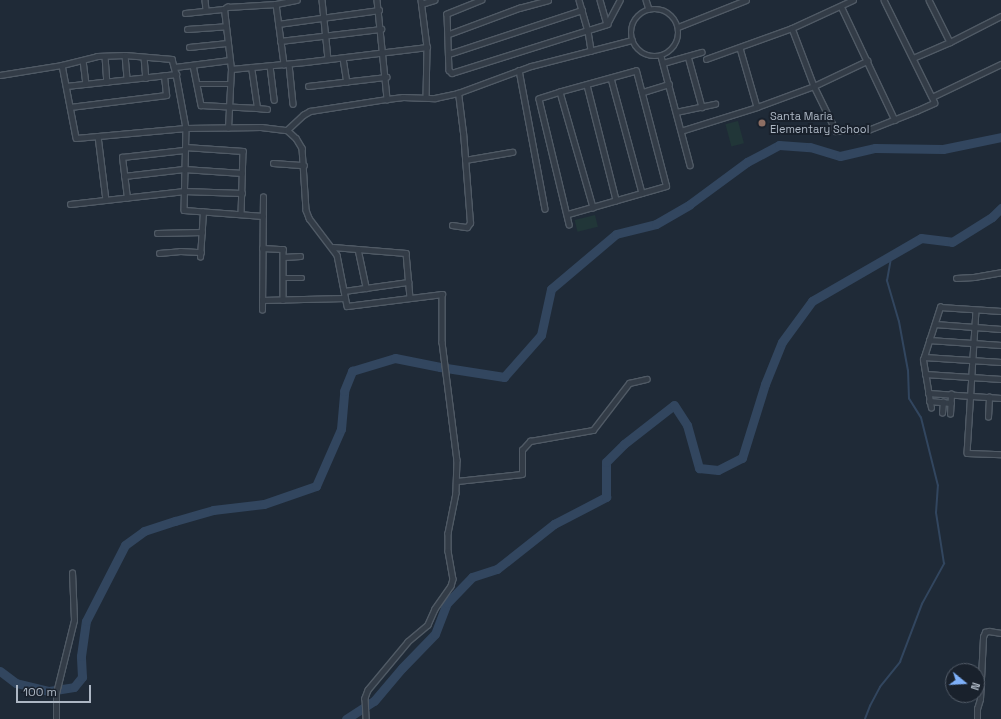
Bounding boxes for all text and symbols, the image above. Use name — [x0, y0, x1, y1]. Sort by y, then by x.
place label: Santa Maria Elementary School — [770, 110, 869, 136]
marker: Santa Maria Elementary School — [757, 118, 767, 128]
north arrow — [945, 663, 985, 703]
scale bar — [18, 677, 93, 703]
text: N — [968, 681, 983, 692]
text: 100 m — [23, 684, 57, 700]

